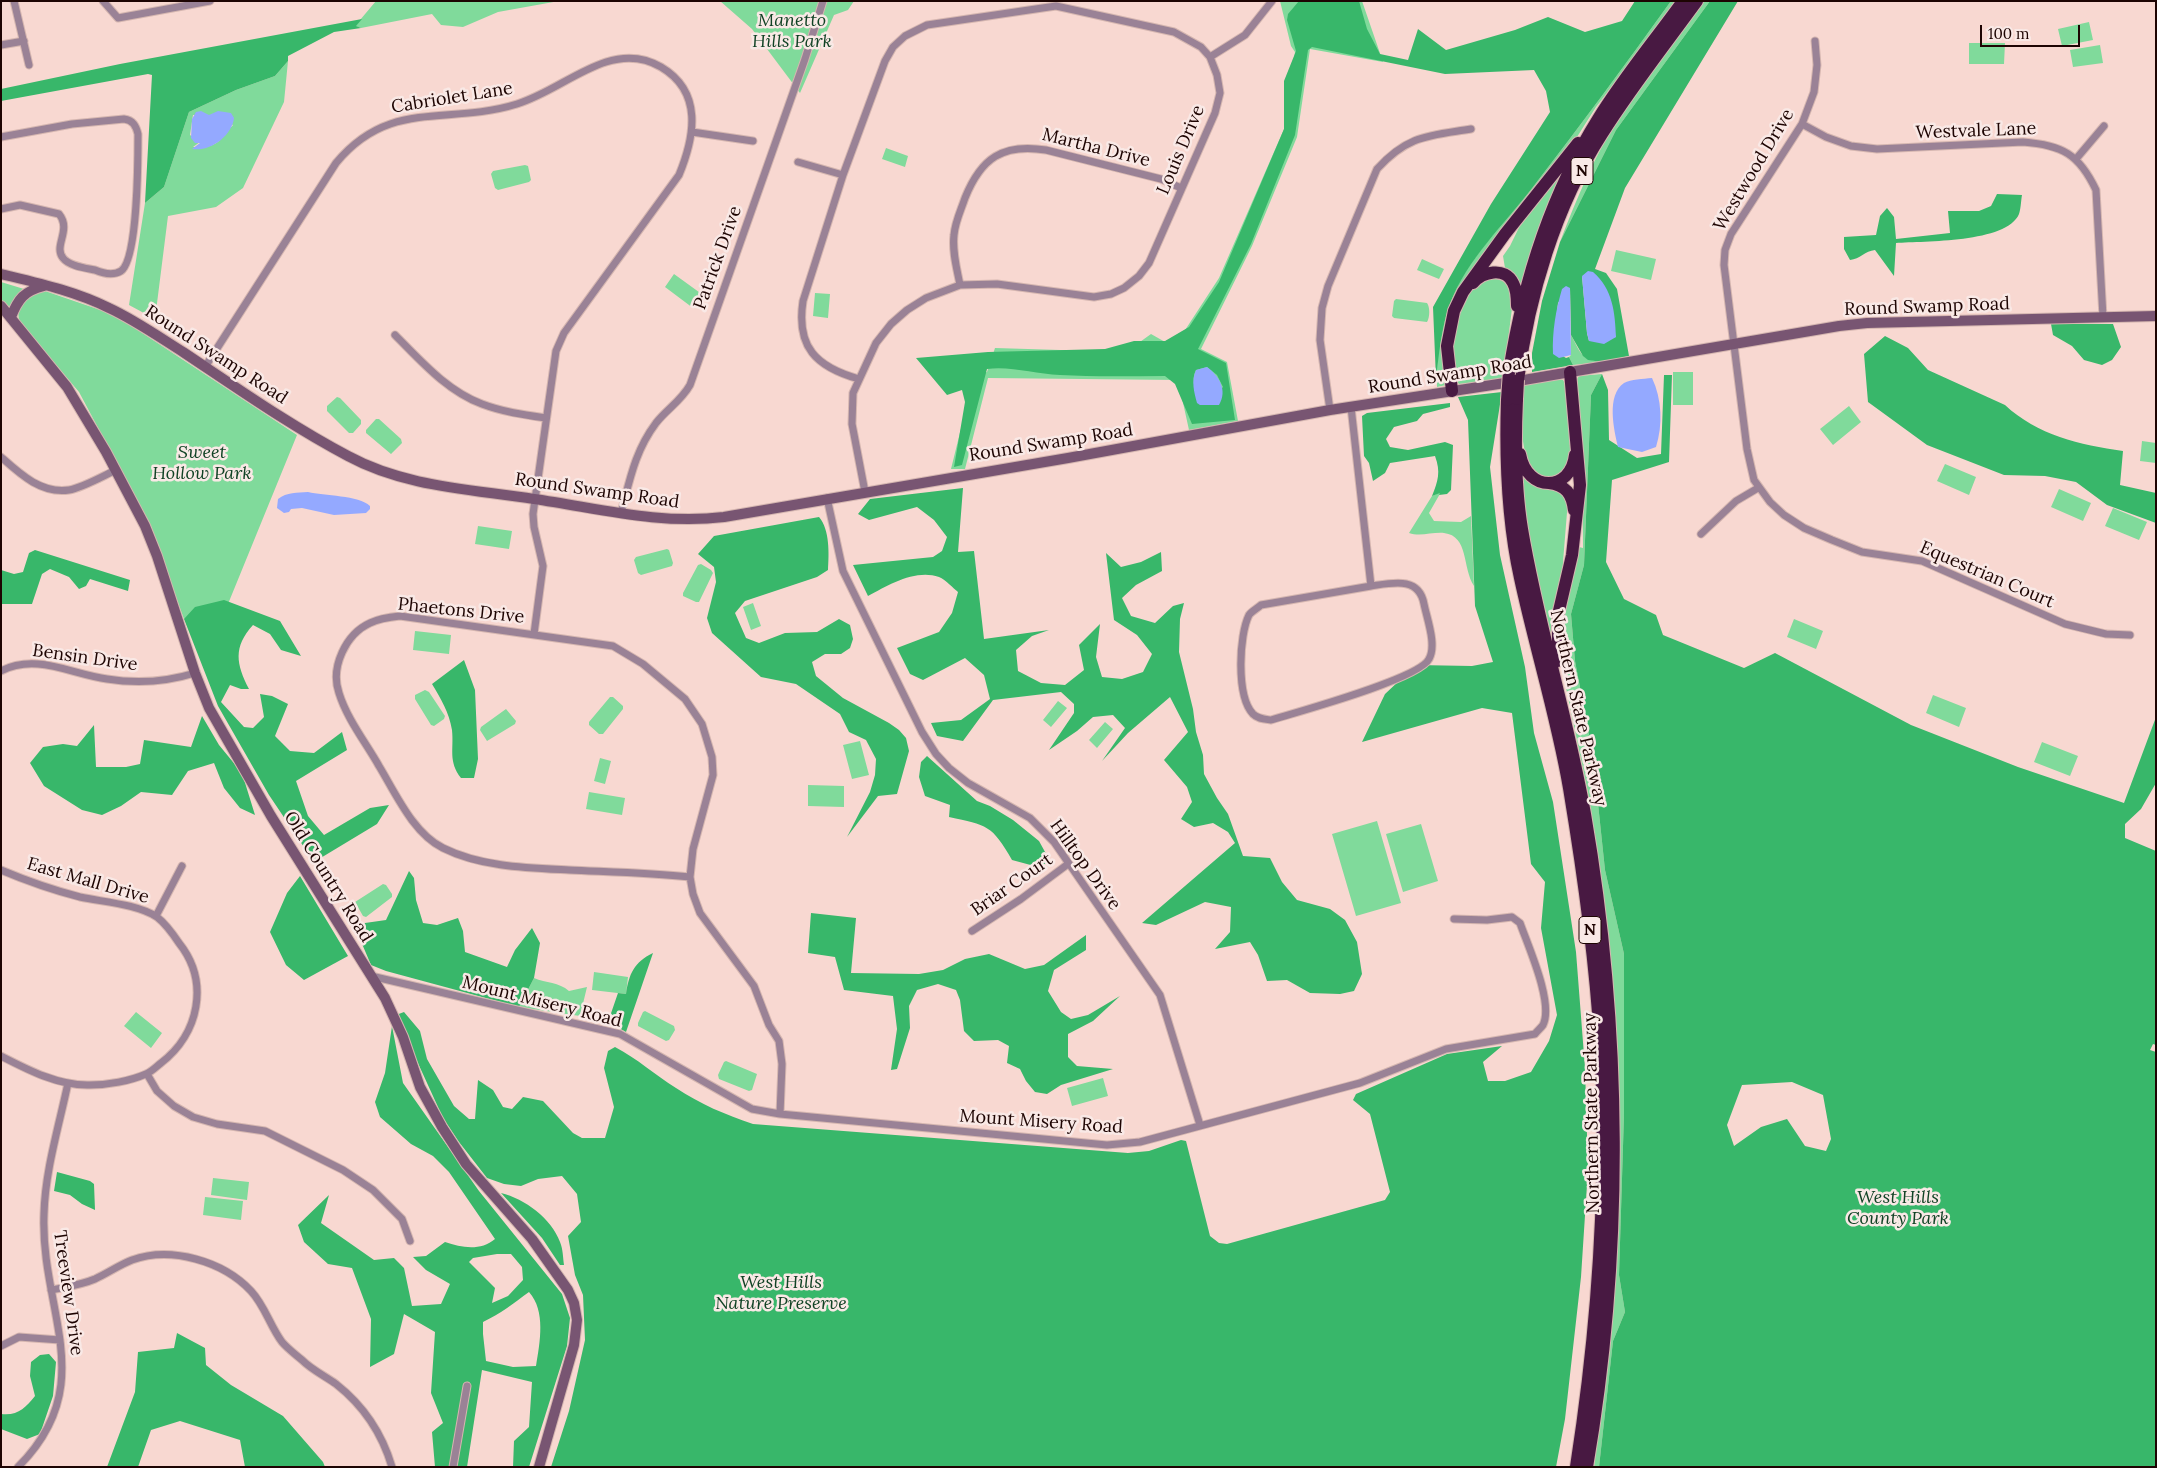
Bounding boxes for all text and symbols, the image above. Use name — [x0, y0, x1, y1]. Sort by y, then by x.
park label: Manetto Hills Park — [752, 10, 832, 52]
scale bar — [1982, 15, 2082, 47]
text: 100 m — [1988, 24, 2029, 43]
street label: Cabriolet Lane — [390, 78, 514, 118]
street label: Louis Drive — [1153, 102, 1209, 198]
street label: Westwood Drive — [1709, 105, 1799, 235]
street label: Westvale Lane — [1915, 118, 2037, 144]
street label: Martha Drive — [1040, 124, 1152, 172]
road number: N — [1571, 158, 1593, 185]
street label: Patrick Drive — [689, 203, 747, 313]
street label: Round Swamp Road — [1844, 293, 2010, 321]
street label: Round Swamp Road — [141, 301, 291, 409]
street label: Round Swamp Road — [1366, 351, 1534, 399]
street label: Round Swamp Road — [967, 419, 1135, 467]
park label: Sweet Hollow Park — [152, 442, 252, 484]
street label: Round Swamp Road — [513, 469, 681, 513]
street label: Equestrian Court — [1917, 537, 2057, 613]
street label: Phaetons Drive — [397, 594, 525, 628]
street label: Northern State Parkway — [1545, 608, 1611, 808]
street label: Bensin Drive — [31, 640, 139, 676]
street label: Old Country Road — [279, 808, 377, 946]
street label: Hilltop Drive — [1045, 815, 1125, 915]
street label: Briar Court — [967, 849, 1057, 921]
street label: East Mall Drive — [25, 853, 151, 909]
road number: N — [1579, 916, 1601, 944]
street label: Mount Misery Road — [460, 972, 624, 1032]
street label: Northern State Parkway — [1579, 1012, 1605, 1214]
street label: Mount Misery Road — [958, 1106, 1124, 1138]
park label: West Hills County Park — [1847, 1187, 1949, 1230]
street label: Treeview Drive — [49, 1229, 87, 1357]
park label: West Hills Nature Preserve — [715, 1272, 847, 1315]

